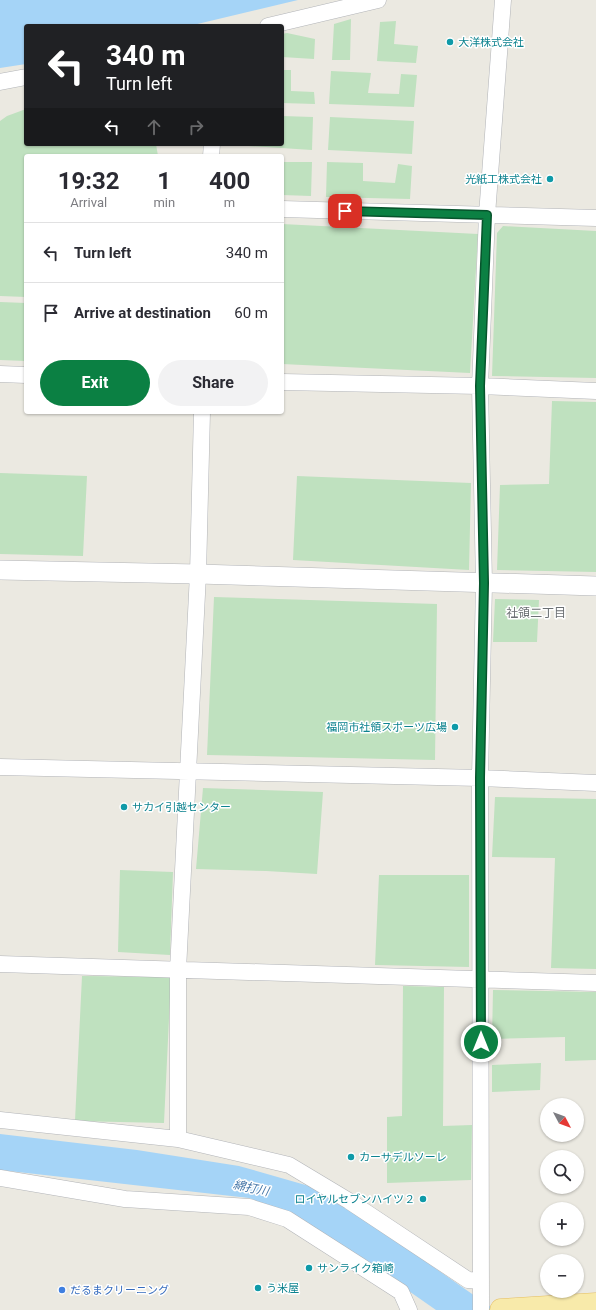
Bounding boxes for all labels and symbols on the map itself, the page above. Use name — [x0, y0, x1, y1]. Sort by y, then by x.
place label: 大洋株式会社 — [458, 36, 524, 49]
marker: 大洋株式会社 — [445, 37, 455, 47]
place label: 光紙工株式会社 — [465, 173, 542, 186]
marker: 光紙工株式会社 — [545, 174, 555, 184]
pin — [328, 194, 362, 228]
district label: 社領二丁目 — [506, 606, 566, 620]
place label: 福岡市社領スポーツ広場 — [326, 721, 447, 734]
marker: 福岡市社領スポーツ広場 — [450, 722, 460, 732]
place label: サカイ引越センター — [132, 801, 231, 814]
marker: サカイ引越センター — [119, 802, 129, 812]
position arrow — [460, 1021, 502, 1063]
north arrow — [540, 1098, 584, 1142]
place label: カーサデルソーレ — [359, 1151, 447, 1164]
marker: カーサデルソーレ — [346, 1152, 356, 1162]
water label: 綿打川 — [232, 1177, 272, 1199]
place label: ロイヤルセブンハイツ２ — [295, 1193, 415, 1206]
marker: ロイヤルセブンハイツ２ — [418, 1194, 428, 1204]
place label: サンライク箱崎 — [317, 1262, 394, 1275]
marker: サンライク箱崎 — [304, 1263, 314, 1273]
place label: う米屋 — [266, 1282, 299, 1295]
marker: う米屋 — [253, 1283, 263, 1293]
place label: だるまクリーニング — [70, 1284, 169, 1297]
marker: だるまクリーニング — [57, 1285, 67, 1295]

